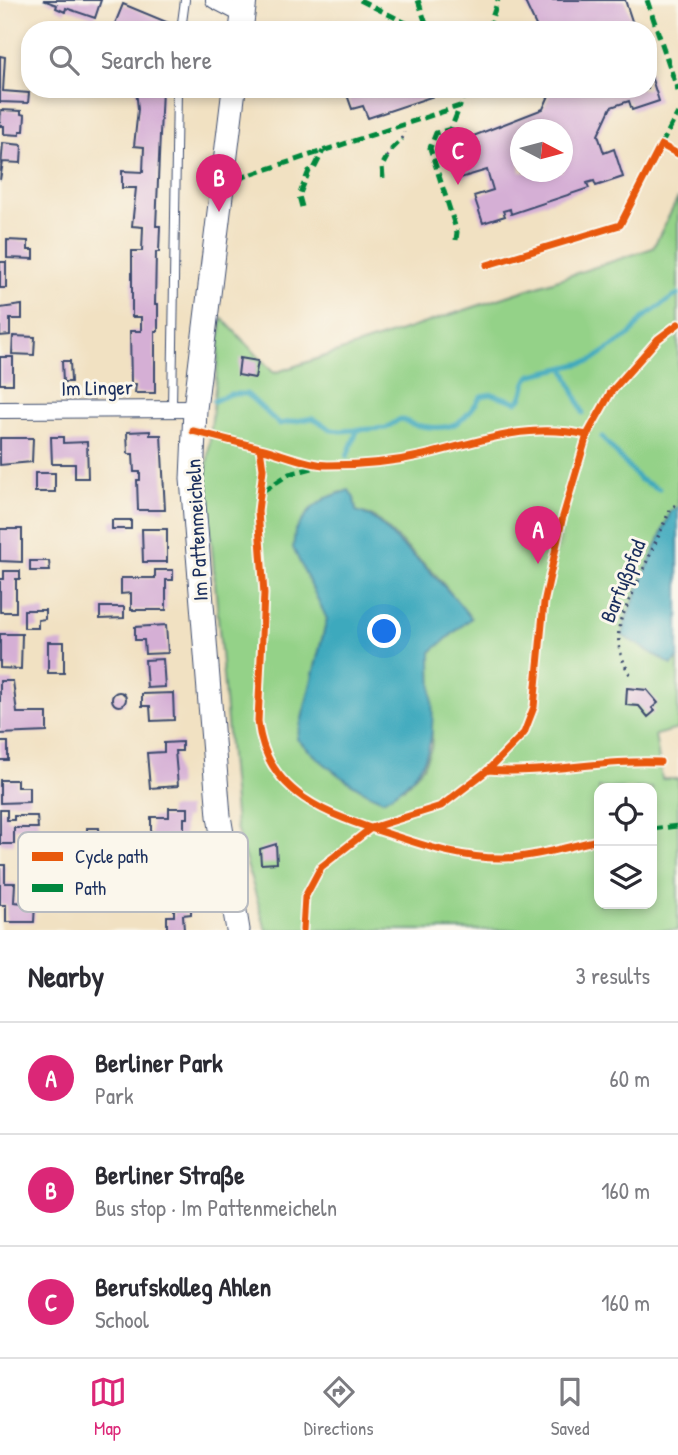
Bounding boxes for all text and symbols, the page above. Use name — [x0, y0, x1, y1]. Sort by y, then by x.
search box — [21, 21, 657, 98]
icon: search — [45, 41, 83, 79]
text: Search here — [101, 42, 212, 77]
north arrow — [510, 119, 573, 182]
pin: C — [435, 127, 481, 185]
pin: B — [196, 154, 242, 212]
street label: Im Linger — [61, 372, 133, 403]
street label: Im Pattenmeicheln — [178, 458, 215, 602]
pin: A — [515, 506, 561, 564]
street label: Barfußpfad — [593, 535, 652, 627]
your location — [367, 614, 401, 648]
map controls — [594, 783, 657, 909]
button: locate — [594, 783, 657, 846]
legend — [18, 832, 248, 912]
text: Cycle path — [75, 843, 148, 869]
button: layers — [594, 846, 657, 909]
text: Path — [75, 875, 106, 901]
text: Nearby — [28, 956, 104, 996]
text: 3 results — [575, 960, 650, 991]
text: Berliner Park — [95, 1045, 223, 1080]
text: A — [45, 1063, 57, 1094]
text: 60 m — [610, 1063, 650, 1094]
text: Park — [95, 1080, 133, 1111]
text: Berliner Straße — [95, 1157, 245, 1192]
text: B — [45, 1175, 57, 1206]
text: 160 m — [601, 1175, 650, 1206]
text: Bus stop · Im Pattenmeicheln — [95, 1192, 337, 1223]
text: Berufskolleg Ahlen — [95, 1269, 271, 1304]
text: C — [45, 1287, 57, 1318]
text: 160 m — [601, 1287, 650, 1318]
text: School — [95, 1304, 149, 1335]
tab: Map — [89, 1373, 127, 1441]
tab: Directions — [304, 1373, 374, 1441]
tab: Saved — [551, 1373, 589, 1441]

